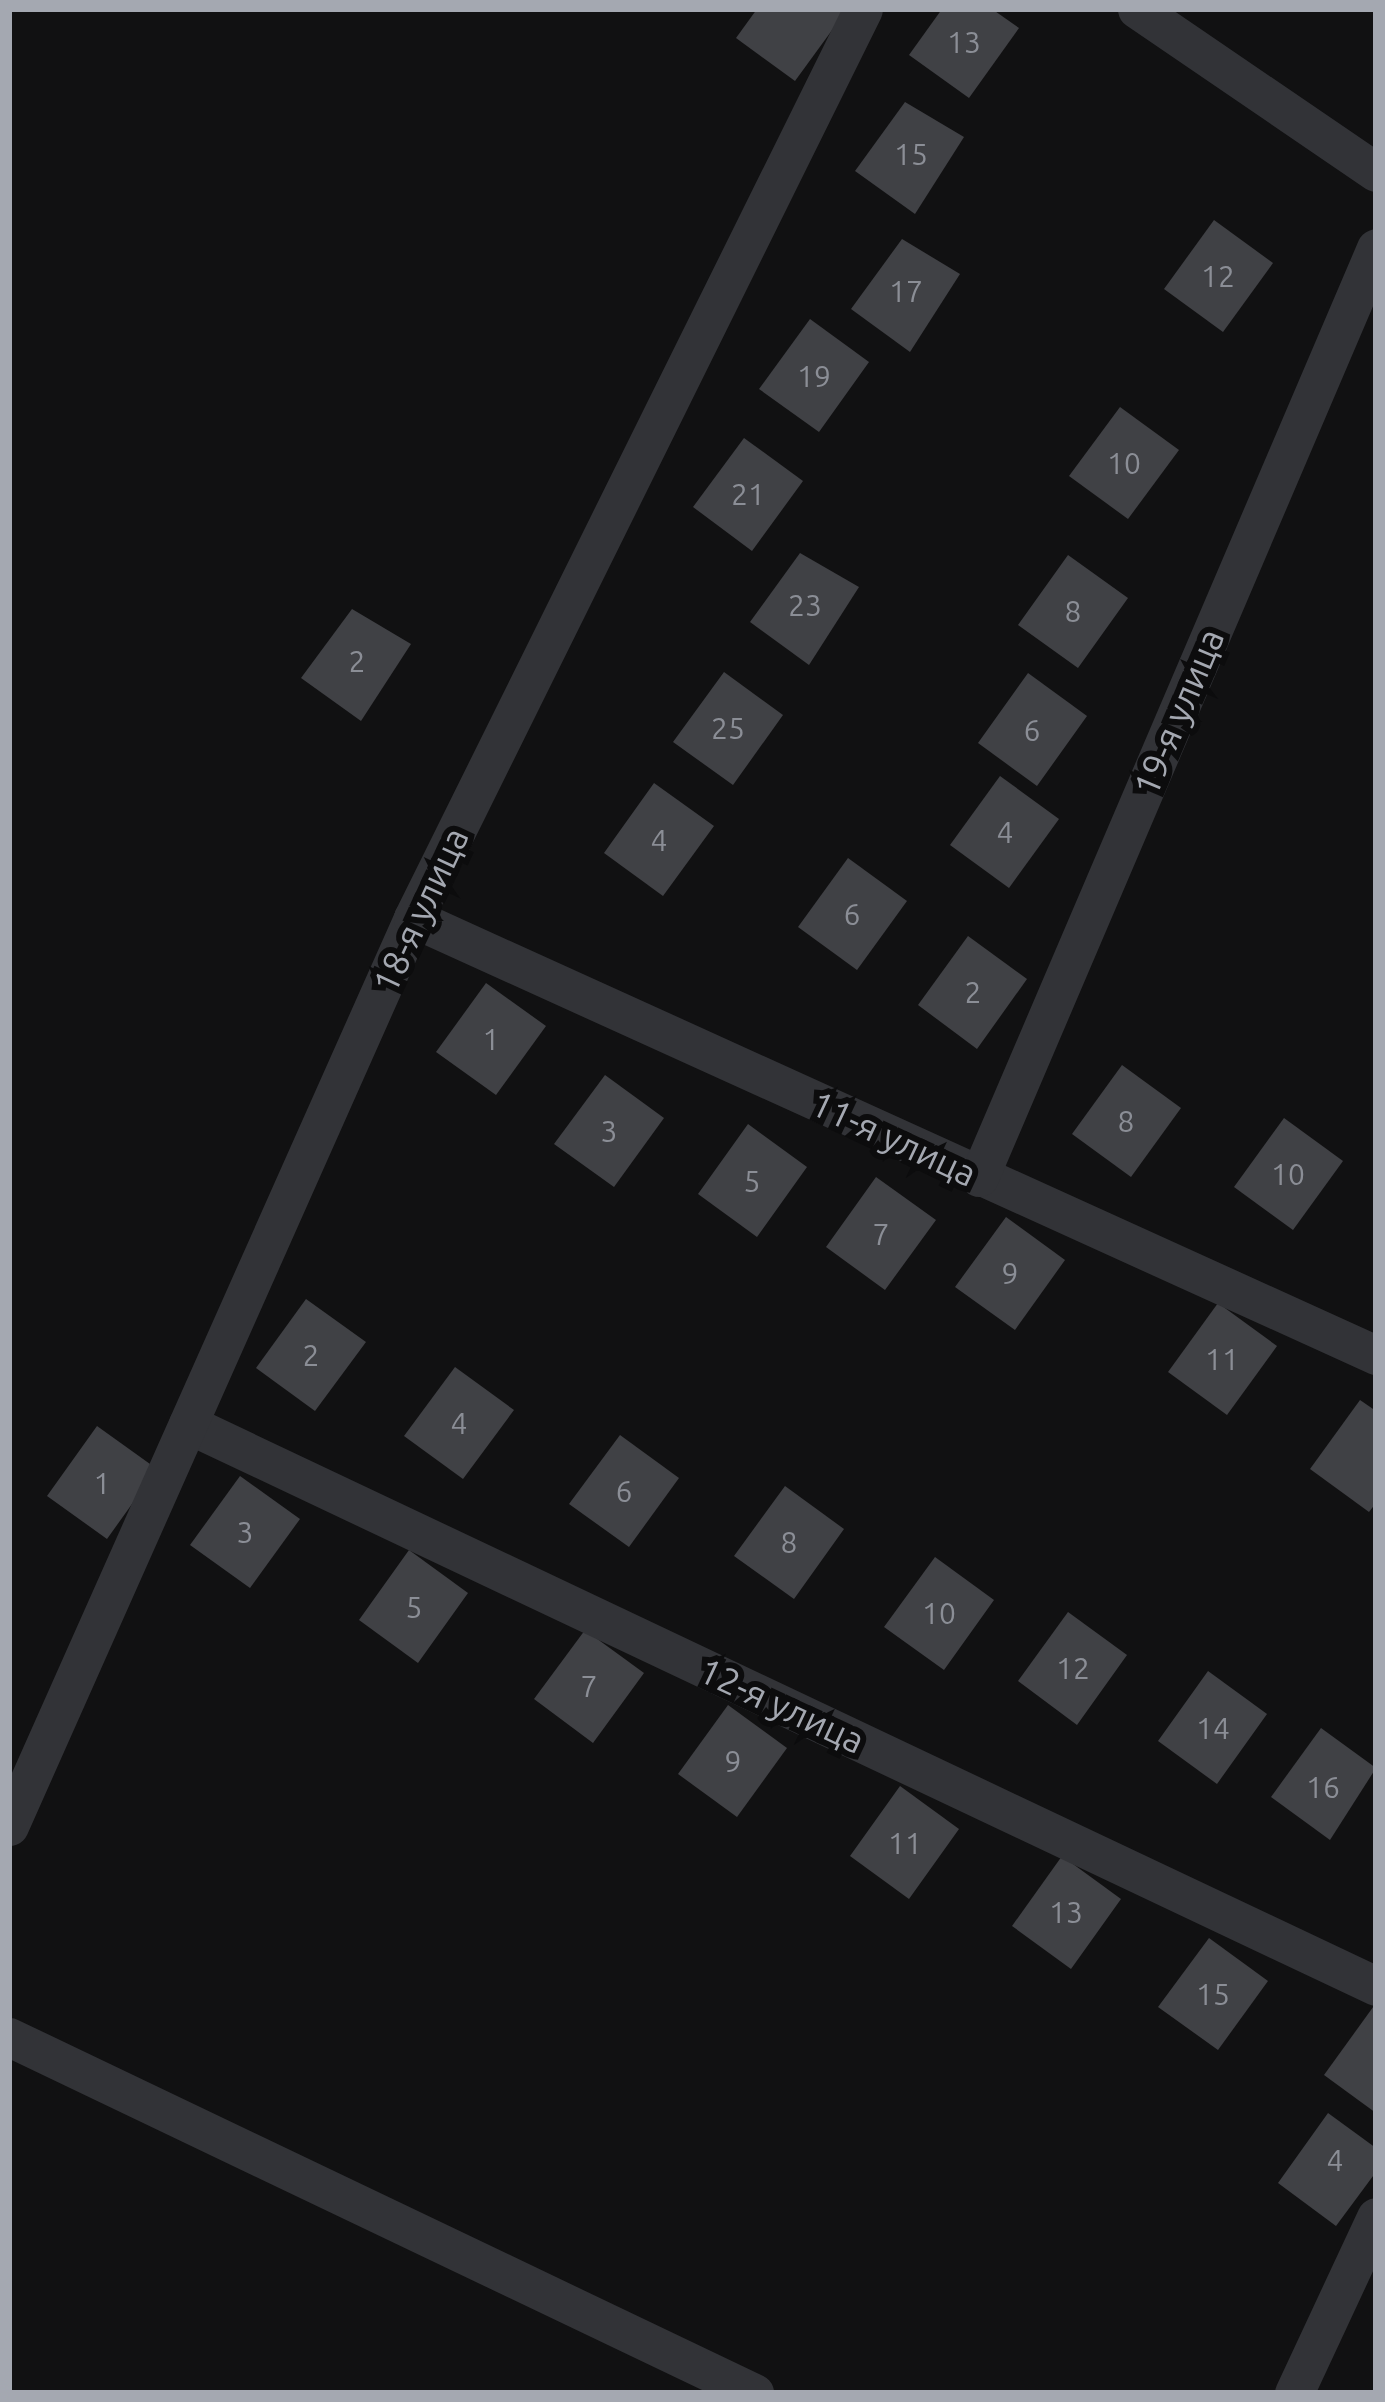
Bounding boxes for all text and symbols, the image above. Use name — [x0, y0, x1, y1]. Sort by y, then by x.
house number: 13 — [947, 24, 981, 60]
house number: 15 — [894, 136, 928, 172]
house number: 12 — [1201, 258, 1235, 294]
house number: 17 — [889, 273, 923, 309]
house number: 19 — [797, 358, 831, 394]
house number: 10 — [1107, 445, 1141, 481]
house number: 21 — [731, 476, 765, 512]
house number: 23 — [788, 587, 822, 623]
house number: 8 — [1065, 593, 1081, 629]
street label: 19-я улица — [1123, 622, 1233, 802]
house number: 2 — [349, 643, 365, 679]
house number: 25 — [711, 710, 745, 746]
house number: 6 — [1024, 712, 1040, 748]
house number: 4 — [997, 814, 1013, 850]
street label: 18-я улица — [363, 821, 477, 999]
house number: 4 — [651, 822, 667, 858]
house number: 6 — [844, 896, 860, 932]
house number: 2 — [965, 974, 981, 1010]
house number: 1 — [483, 1021, 499, 1057]
street label: 11-я улица — [805, 1081, 983, 1195]
house number: 8 — [1118, 1103, 1134, 1139]
house number: 3 — [601, 1113, 617, 1149]
house number: 10 — [1271, 1156, 1305, 1192]
house number: 5 — [744, 1163, 760, 1199]
house number: 7 — [873, 1216, 889, 1252]
house number: 9 — [1002, 1255, 1018, 1291]
house number: 2 — [303, 1337, 319, 1373]
house number: 11 — [1205, 1341, 1239, 1377]
house number: 4 — [451, 1405, 467, 1441]
house number: 1 — [94, 1465, 110, 1501]
house number: 6 — [616, 1473, 632, 1509]
house number: 3 — [237, 1514, 253, 1550]
house number: 8 — [781, 1524, 797, 1560]
house number: 5 — [406, 1589, 422, 1625]
house number: 10 — [922, 1595, 956, 1631]
street label: 12-я улица — [693, 1648, 871, 1762]
house number: 12 — [1056, 1650, 1090, 1686]
house number: 7 — [581, 1668, 597, 1704]
house number: 14 — [1196, 1710, 1230, 1746]
house number: 9 — [725, 1743, 741, 1779]
house number: 16 — [1306, 1769, 1340, 1805]
house number: 11 — [888, 1825, 922, 1861]
house number: 13 — [1049, 1894, 1083, 1930]
house number: 15 — [1196, 1976, 1230, 2012]
house number: 4 — [1327, 2142, 1343, 2178]

